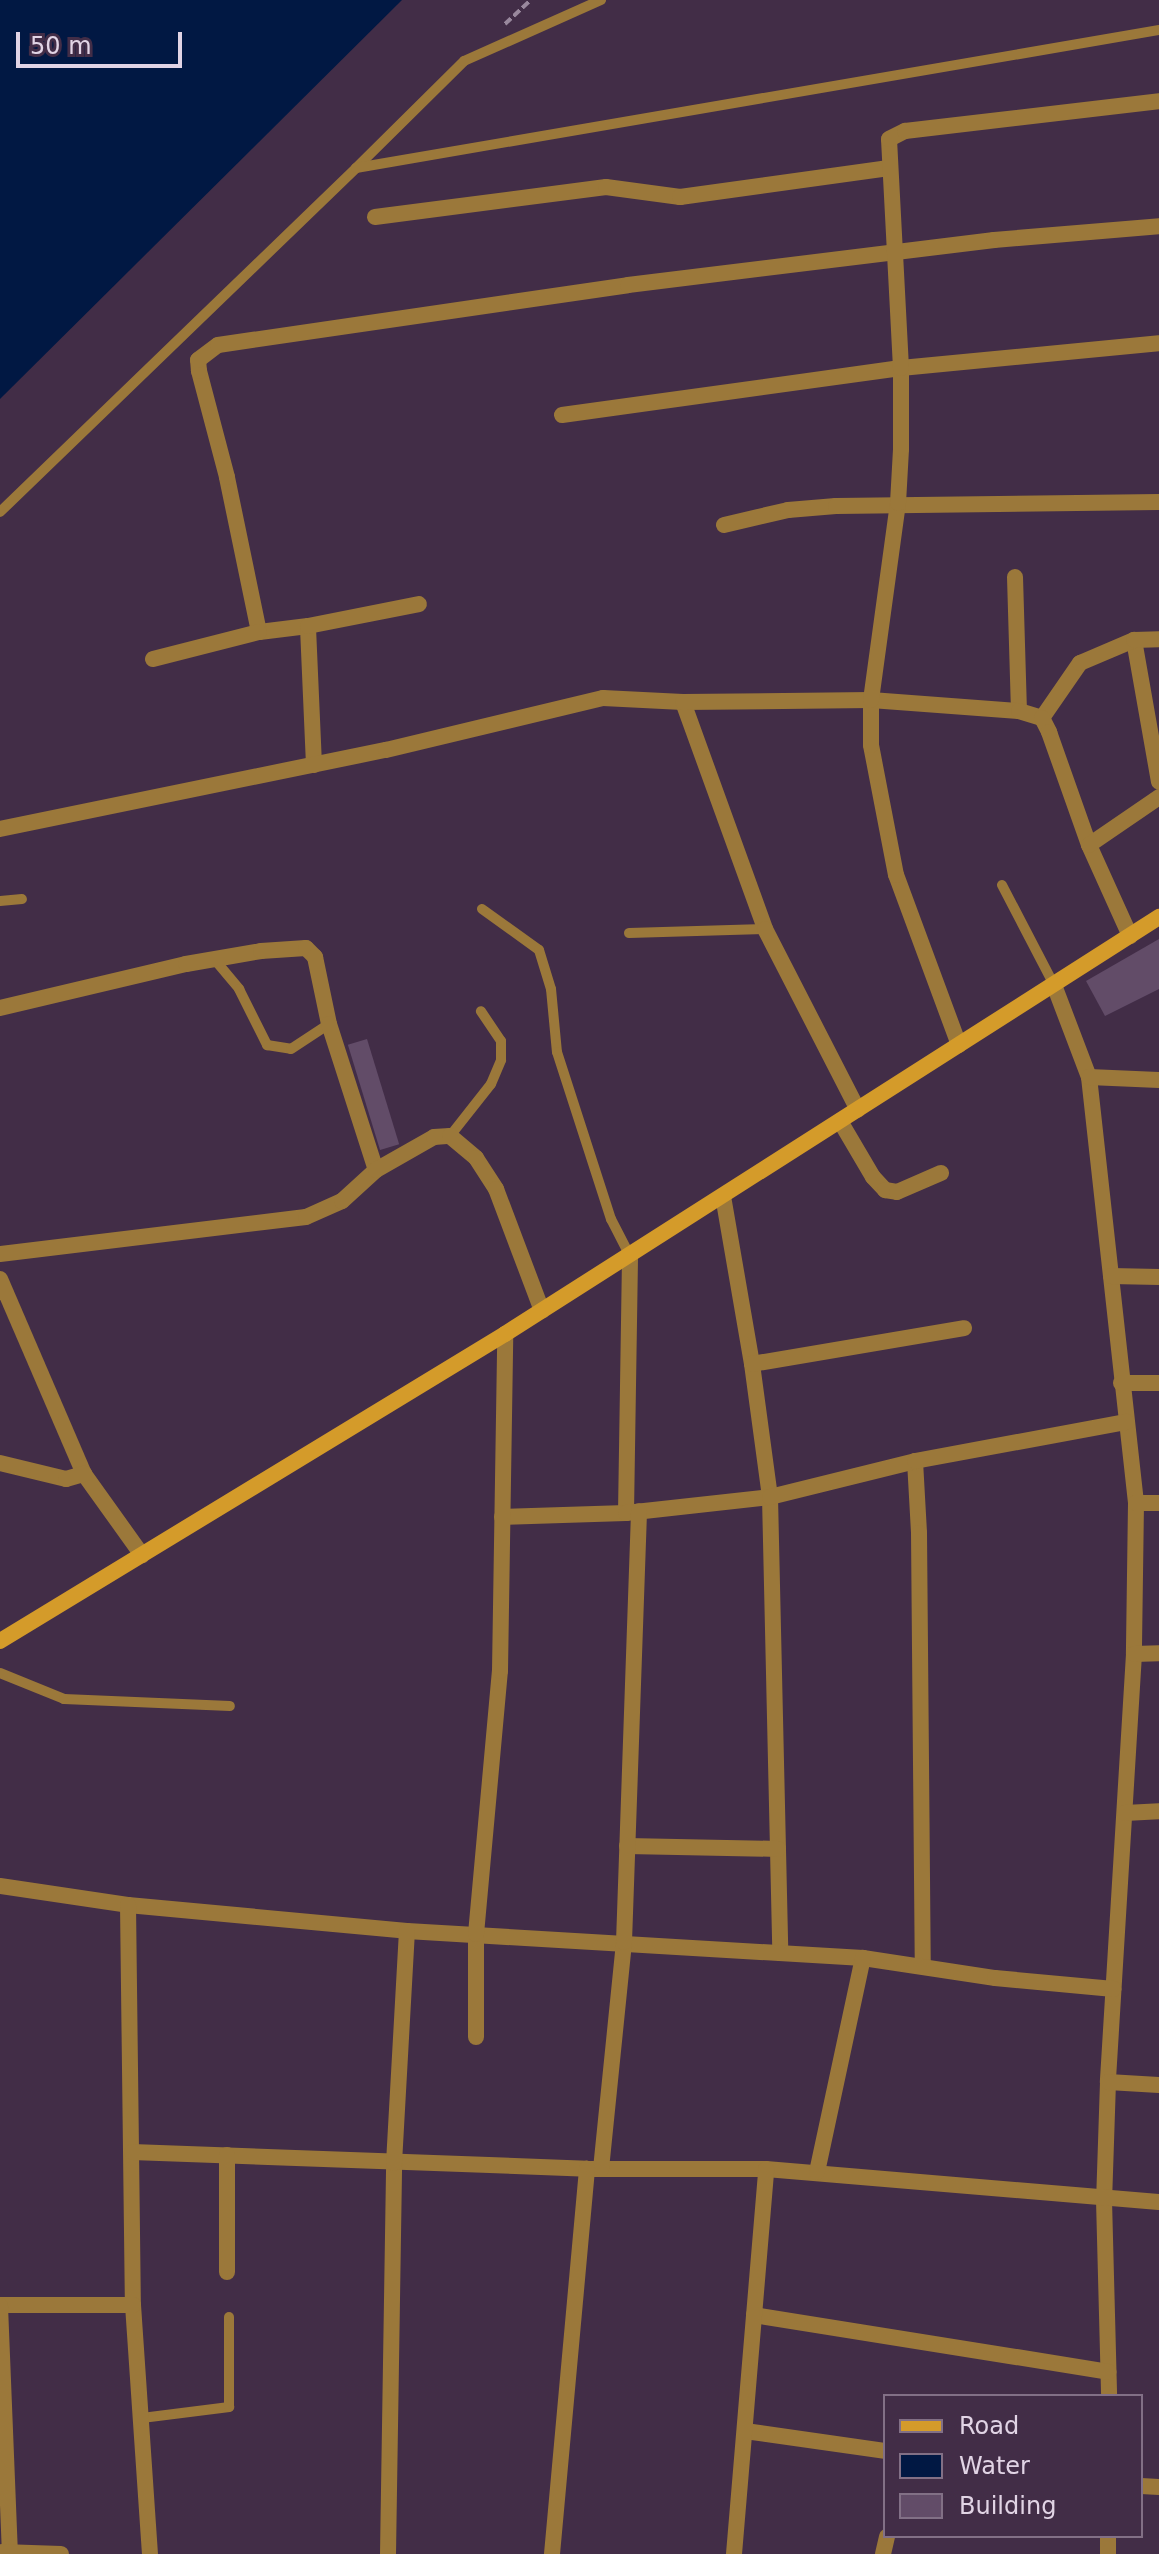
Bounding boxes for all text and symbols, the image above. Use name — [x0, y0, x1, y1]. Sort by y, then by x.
scale bar — [20, 16, 186, 66]
text: 50 m — [30, 32, 92, 60]
legend — [883, 2394, 1143, 2538]
text: Road — [959, 2412, 1019, 2440]
text: Water — [959, 2452, 1030, 2480]
text: Building — [959, 2492, 1056, 2520]

